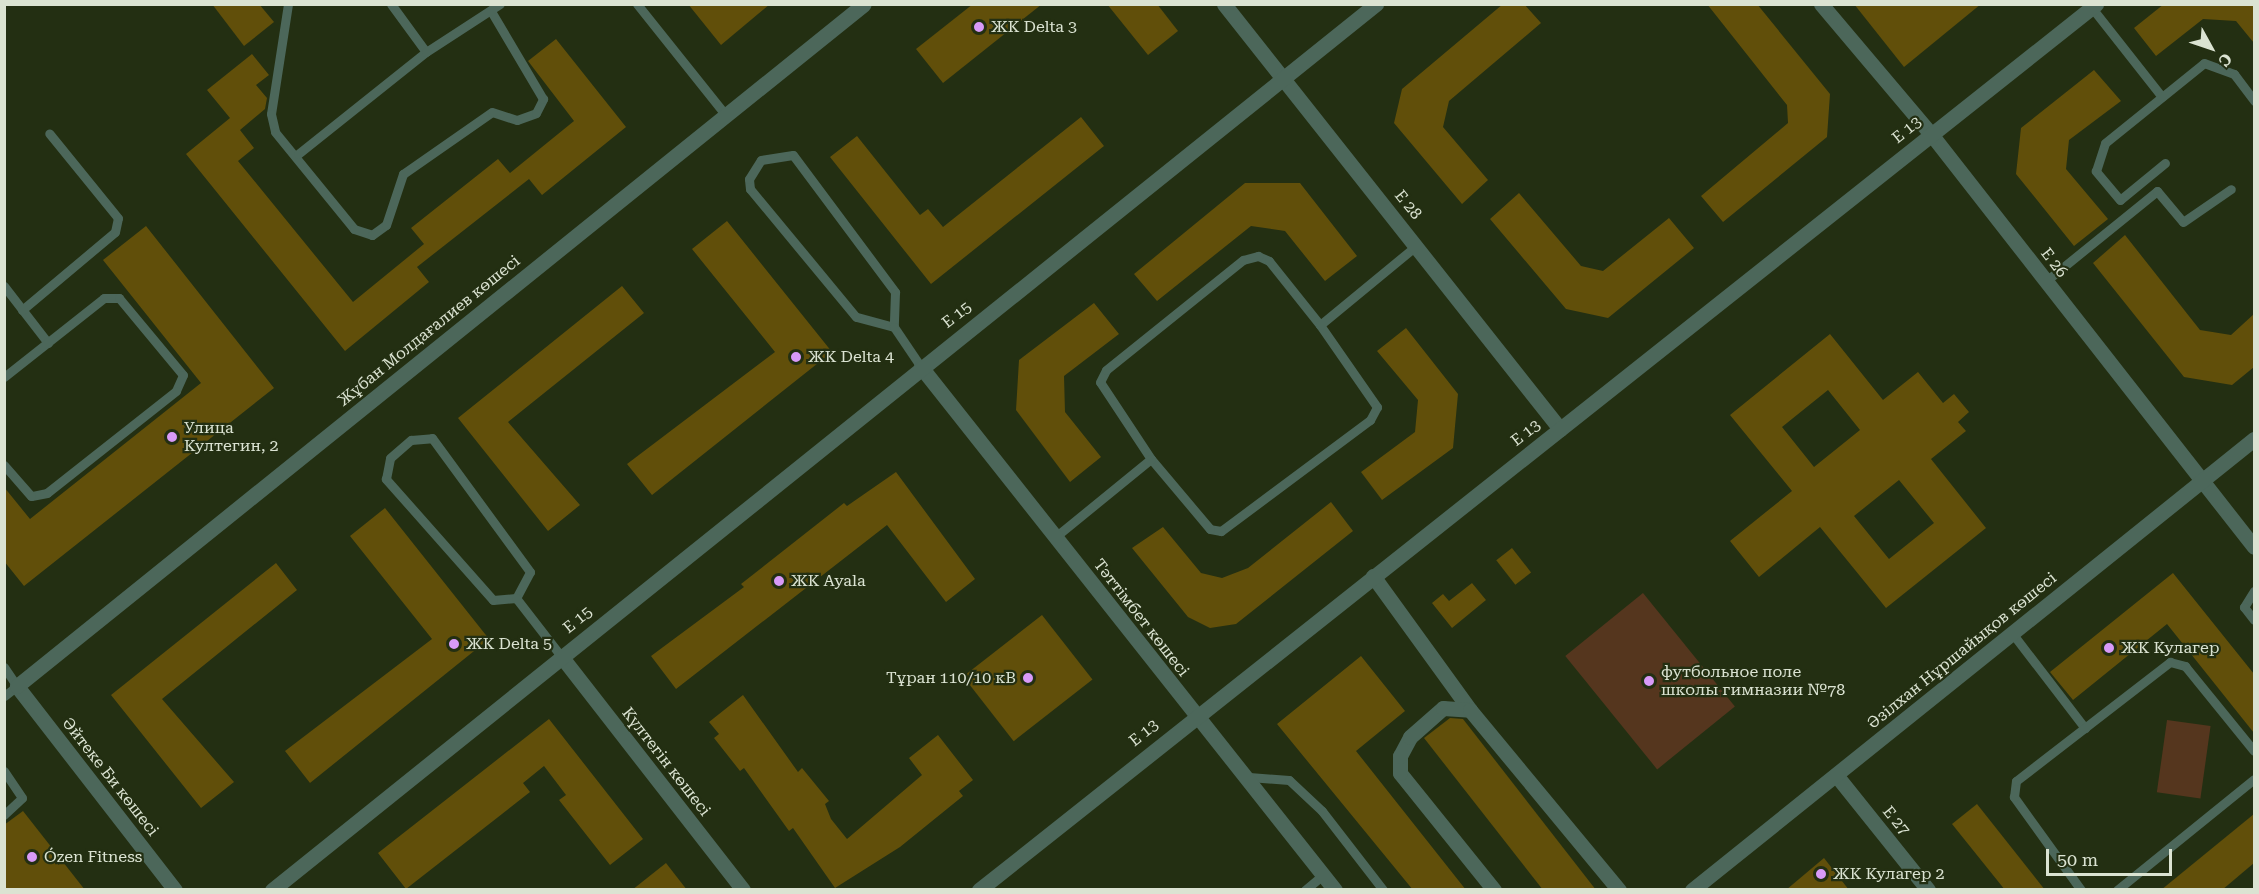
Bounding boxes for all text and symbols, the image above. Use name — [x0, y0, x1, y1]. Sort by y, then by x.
place label: ЖК Delta 3 — [991, 17, 1077, 37]
north arrow — [2181, 18, 2241, 78]
marker: ЖК Delta 3 — [972, 20, 986, 34]
text: С — [2214, 49, 2236, 70]
street label: E 13 — [1888, 112, 1926, 148]
street label: E 28 — [1390, 186, 1426, 224]
street label: E 26 — [2037, 244, 2071, 282]
street label: Жұбан Молдағалиев көшесі — [334, 252, 524, 410]
street label: E 15 — [938, 298, 976, 332]
place label: ЖК Delta 4 — [808, 347, 894, 367]
marker: ЖК Delta 4 — [789, 350, 803, 364]
street label: E 13 — [1507, 416, 1545, 450]
place label: Улица Култегин, 2 — [184, 418, 278, 456]
marker: Улица Култегин, 2 — [165, 430, 179, 444]
street label: Тәттімбет көшесі — [1089, 556, 1193, 680]
street label: Әзілхан Нұршайықов көшесі — [1864, 569, 2060, 733]
place label: ЖК Ayala — [791, 571, 866, 591]
marker: ЖК Ayala — [772, 574, 786, 588]
street label: E 15 — [559, 602, 597, 638]
place label: ЖК Delta 5 — [466, 634, 552, 654]
marker: ЖК Delta 5 — [447, 637, 461, 651]
place label: ЖК Кулагер — [2121, 638, 2219, 658]
marker: ЖК Кулагер — [2102, 641, 2116, 655]
place label: футбольное поле школы гимназии №78 — [1661, 662, 1845, 700]
place label: Тұран 110/10 кВ — [886, 668, 1016, 688]
marker: Тұран 110/10 кВ — [1021, 671, 1035, 685]
marker: футбольное поле школы гимназии №78 — [1642, 674, 1656, 688]
street label: Күлтегін көшесі — [618, 704, 714, 820]
street label: Әйтеке Би көшесі — [58, 714, 162, 840]
street label: E 13 — [1125, 715, 1163, 751]
street label: E 27 — [1878, 802, 1914, 840]
scale bar — [2049, 837, 2175, 875]
place label: Ózen Fitness — [44, 847, 142, 867]
text: 50 m — [2057, 849, 2098, 870]
marker: Ózen Fitness — [25, 850, 39, 864]
place label: ЖК Кулагер 2 — [1833, 864, 1944, 884]
marker: ЖК Кулагер 2 — [1814, 867, 1828, 881]

